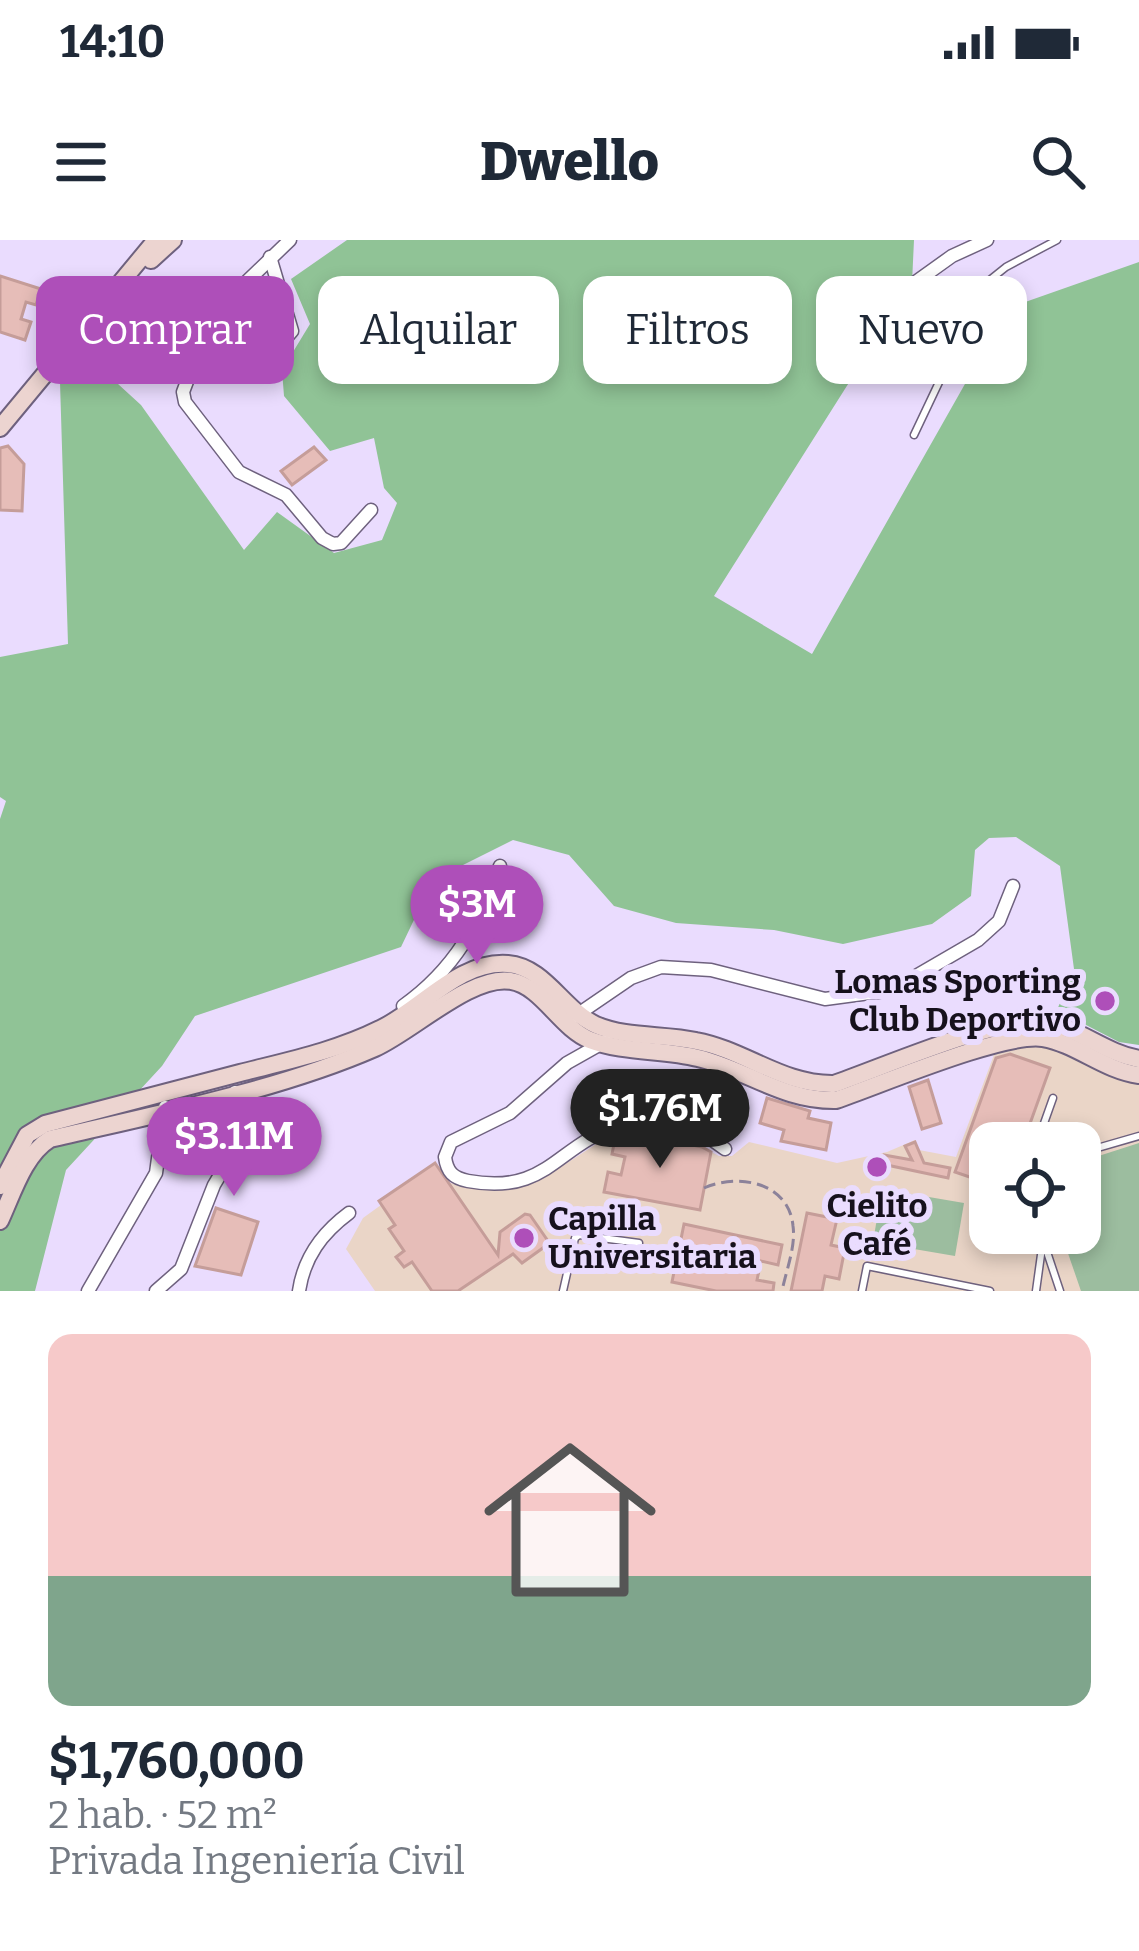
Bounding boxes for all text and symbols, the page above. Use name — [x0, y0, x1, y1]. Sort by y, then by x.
text: 14:10 — [60, 15, 165, 69]
icon: menu — [48, 129, 114, 195]
icon: search — [1025, 129, 1091, 195]
text: Dwello — [480, 130, 659, 194]
chip: Comprar — [36, 276, 294, 384]
chip: Alquilar — [318, 276, 559, 384]
chip: Filtros — [583, 276, 792, 384]
chip: Nuevo — [816, 276, 1027, 384]
pin: $3M — [419, 865, 535, 967]
text: $3M — [437, 881, 517, 927]
place label: Lomas Sporting Club Deportivo — [834, 962, 1081, 1040]
marker: Lomas Sporting Club Deportivo — [1092, 988, 1118, 1014]
pin: $1.76M — [562, 1069, 758, 1171]
text: $1.76M — [597, 1085, 723, 1131]
pin: $3.11M — [136, 1097, 332, 1199]
text: $3.11M — [174, 1113, 294, 1159]
map controls — [969, 1122, 1101, 1254]
button: locate — [969, 1122, 1101, 1254]
marker: Cielito Café — [864, 1154, 890, 1180]
place label: Cielito Café — [826, 1186, 928, 1264]
place label: Capilla Universitaria — [548, 1199, 757, 1277]
marker: Capilla Universitaria — [511, 1225, 537, 1251]
icon: home — [462, 1412, 678, 1628]
text: $1,760,000 — [48, 1730, 305, 1792]
text: 2 hab. · 52 m² — [48, 1792, 277, 1838]
text: Privada Ingeniería Civil — [48, 1838, 465, 1884]

